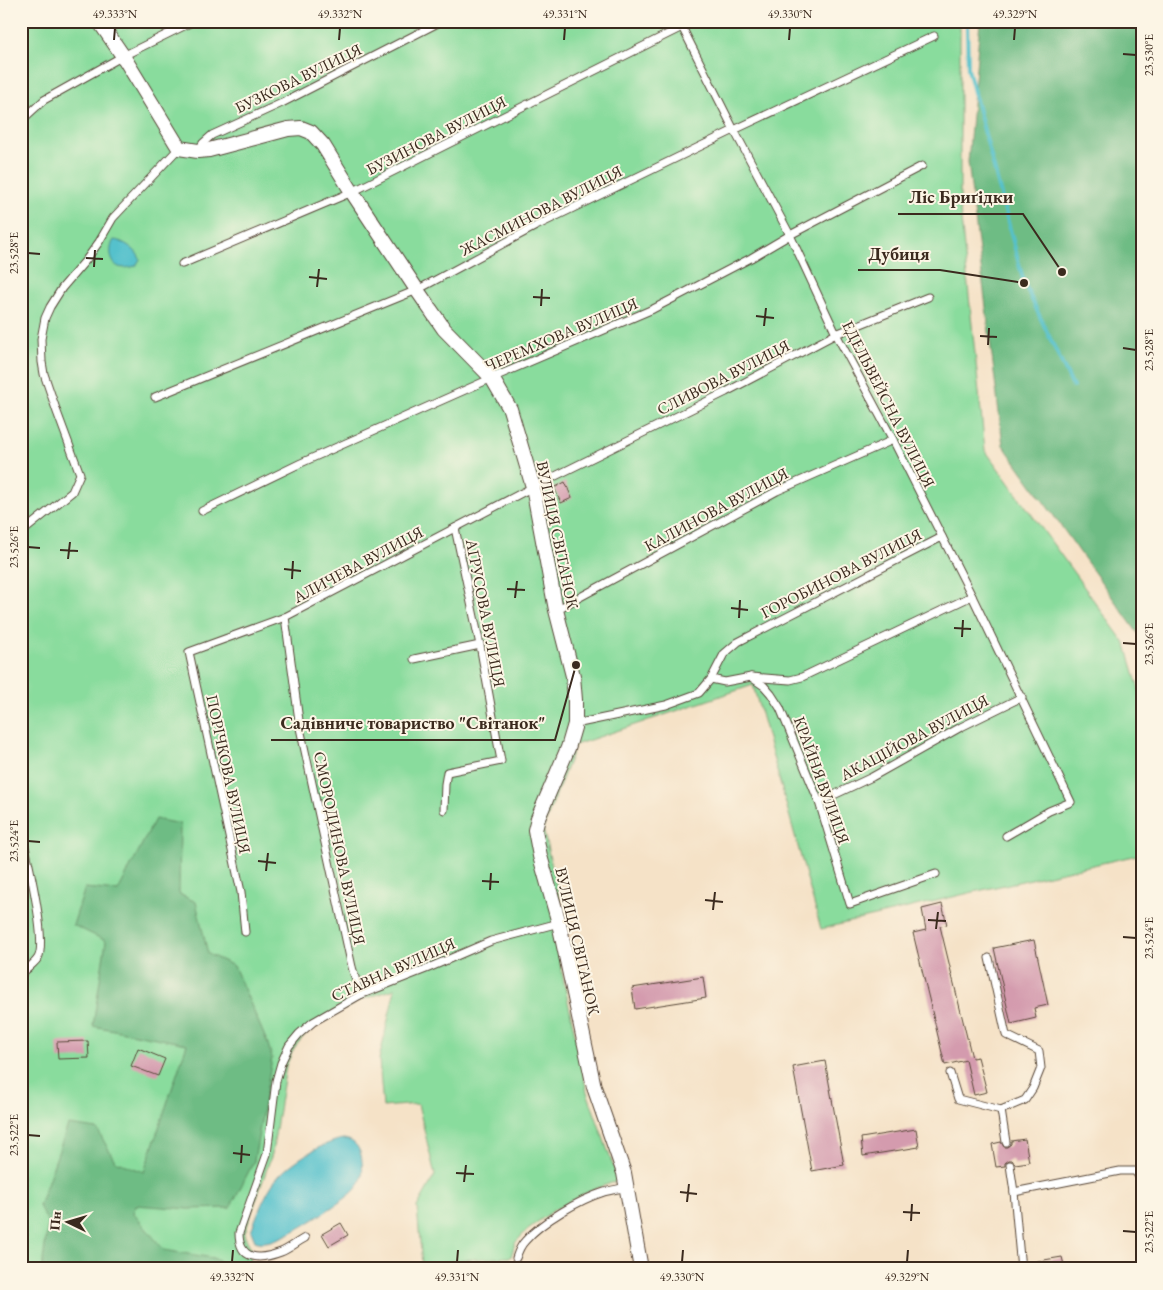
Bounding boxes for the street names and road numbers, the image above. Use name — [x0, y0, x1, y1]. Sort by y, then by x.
street label: БУЗКОВА ВУЛИЦЯ — [231, 38, 365, 118]
street label: БУЗИНОВА ВУЛИЦЯ — [363, 91, 510, 180]
street label: ЖАСМИНОВА ВУЛИЦЯ — [456, 160, 626, 261]
street label: ЧЕРЕМХОВА ВУЛИЦЯ — [481, 293, 641, 376]
street label: ЕДЕЛЬВЕЙСНА ВУЛИЦЯ — [837, 317, 940, 492]
street label: СЛИВОВА ВУЛИЦЯ — [653, 335, 793, 420]
street label: ВУЛИЦЯ СВІТАНОК — [532, 459, 584, 612]
street label: КАЛИНОВА ВУЛИЦЯ — [641, 462, 792, 556]
street label: АЛИЧЕВА ВУЛИЦЯ — [289, 521, 427, 608]
street label: ГОРОБИНОВА ВУЛИЦЯ — [757, 524, 925, 623]
street label: АҐРУСОВА ВУЛИЦЯ — [461, 536, 510, 689]
street label: АКАЦІЙОВА ВУЛИЦЯ — [836, 689, 992, 786]
street label: ПОРІЧКОВА ВУЛИЦЯ — [201, 693, 256, 856]
street label: КРАЙНЯ ВУЛИЦЯ — [789, 713, 854, 847]
street label: СМОРОДИНОВА ВУЛИЦЯ — [309, 749, 370, 947]
street label: ВУЛИЦЯ СВІТАНОК — [550, 865, 605, 1018]
street label: СТАВНА ВУЛИЦЯ — [328, 933, 459, 1006]

